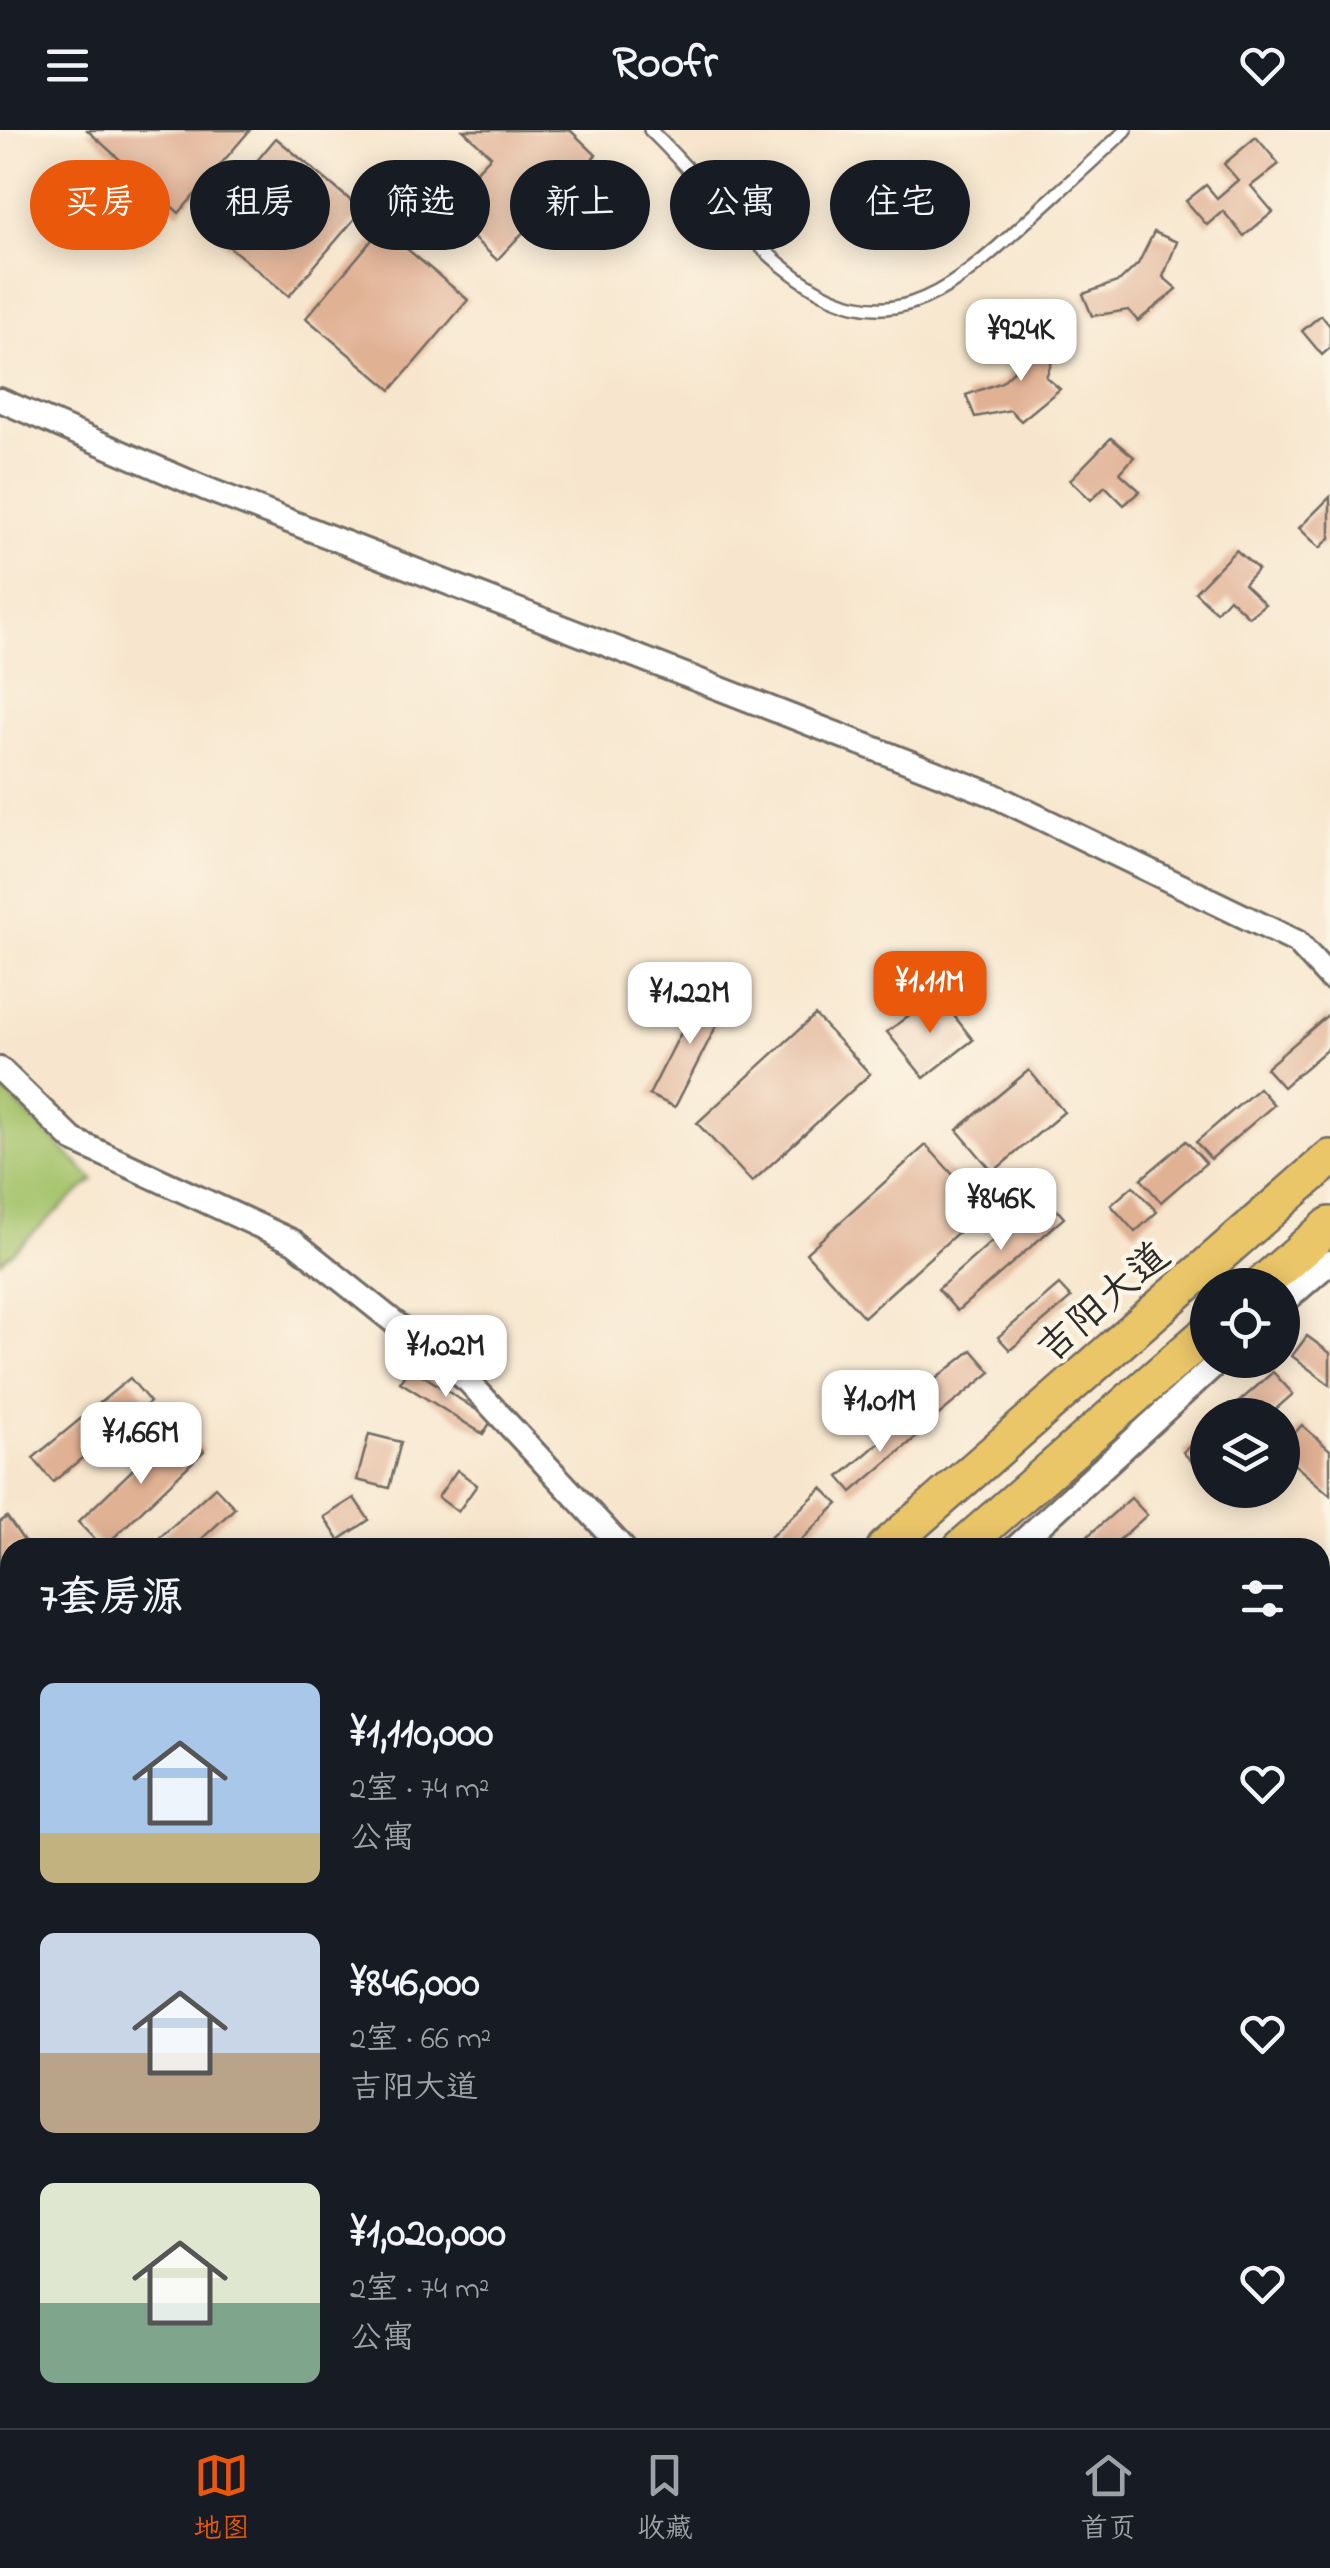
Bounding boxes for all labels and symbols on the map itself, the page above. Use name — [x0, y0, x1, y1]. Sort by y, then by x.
pin: ¥924K — [951, 299, 1091, 384]
pin: ¥1.11M — [849, 951, 1011, 1036]
pin: ¥1.22M — [609, 962, 771, 1047]
pin: ¥846K — [931, 1168, 1071, 1253]
street label: 吉阳大道 — [1025, 1230, 1185, 1379]
pin: ¥1.02M — [365, 1315, 527, 1400]
pin: ¥1.01M — [799, 1370, 961, 1455]
pin: ¥1.66M — [60, 1402, 222, 1487]

